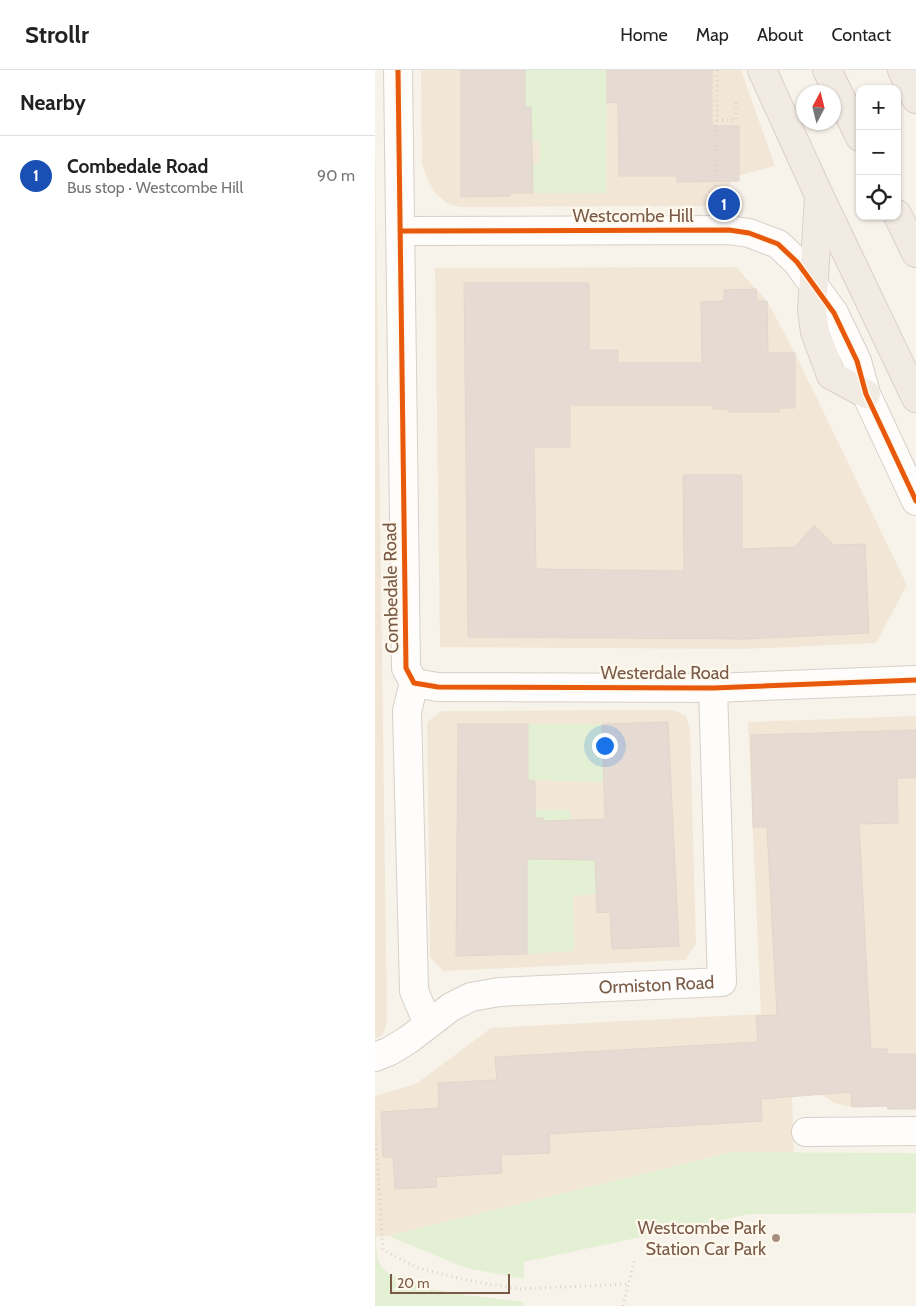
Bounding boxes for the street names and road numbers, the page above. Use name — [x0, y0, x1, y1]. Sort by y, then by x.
street label: Westcombe Hill — [573, 205, 694, 227]
street label: Combedale Road — [379, 522, 403, 654]
street label: Westerdale Road — [601, 662, 729, 684]
street label: Ormiston Road — [598, 971, 715, 999]

